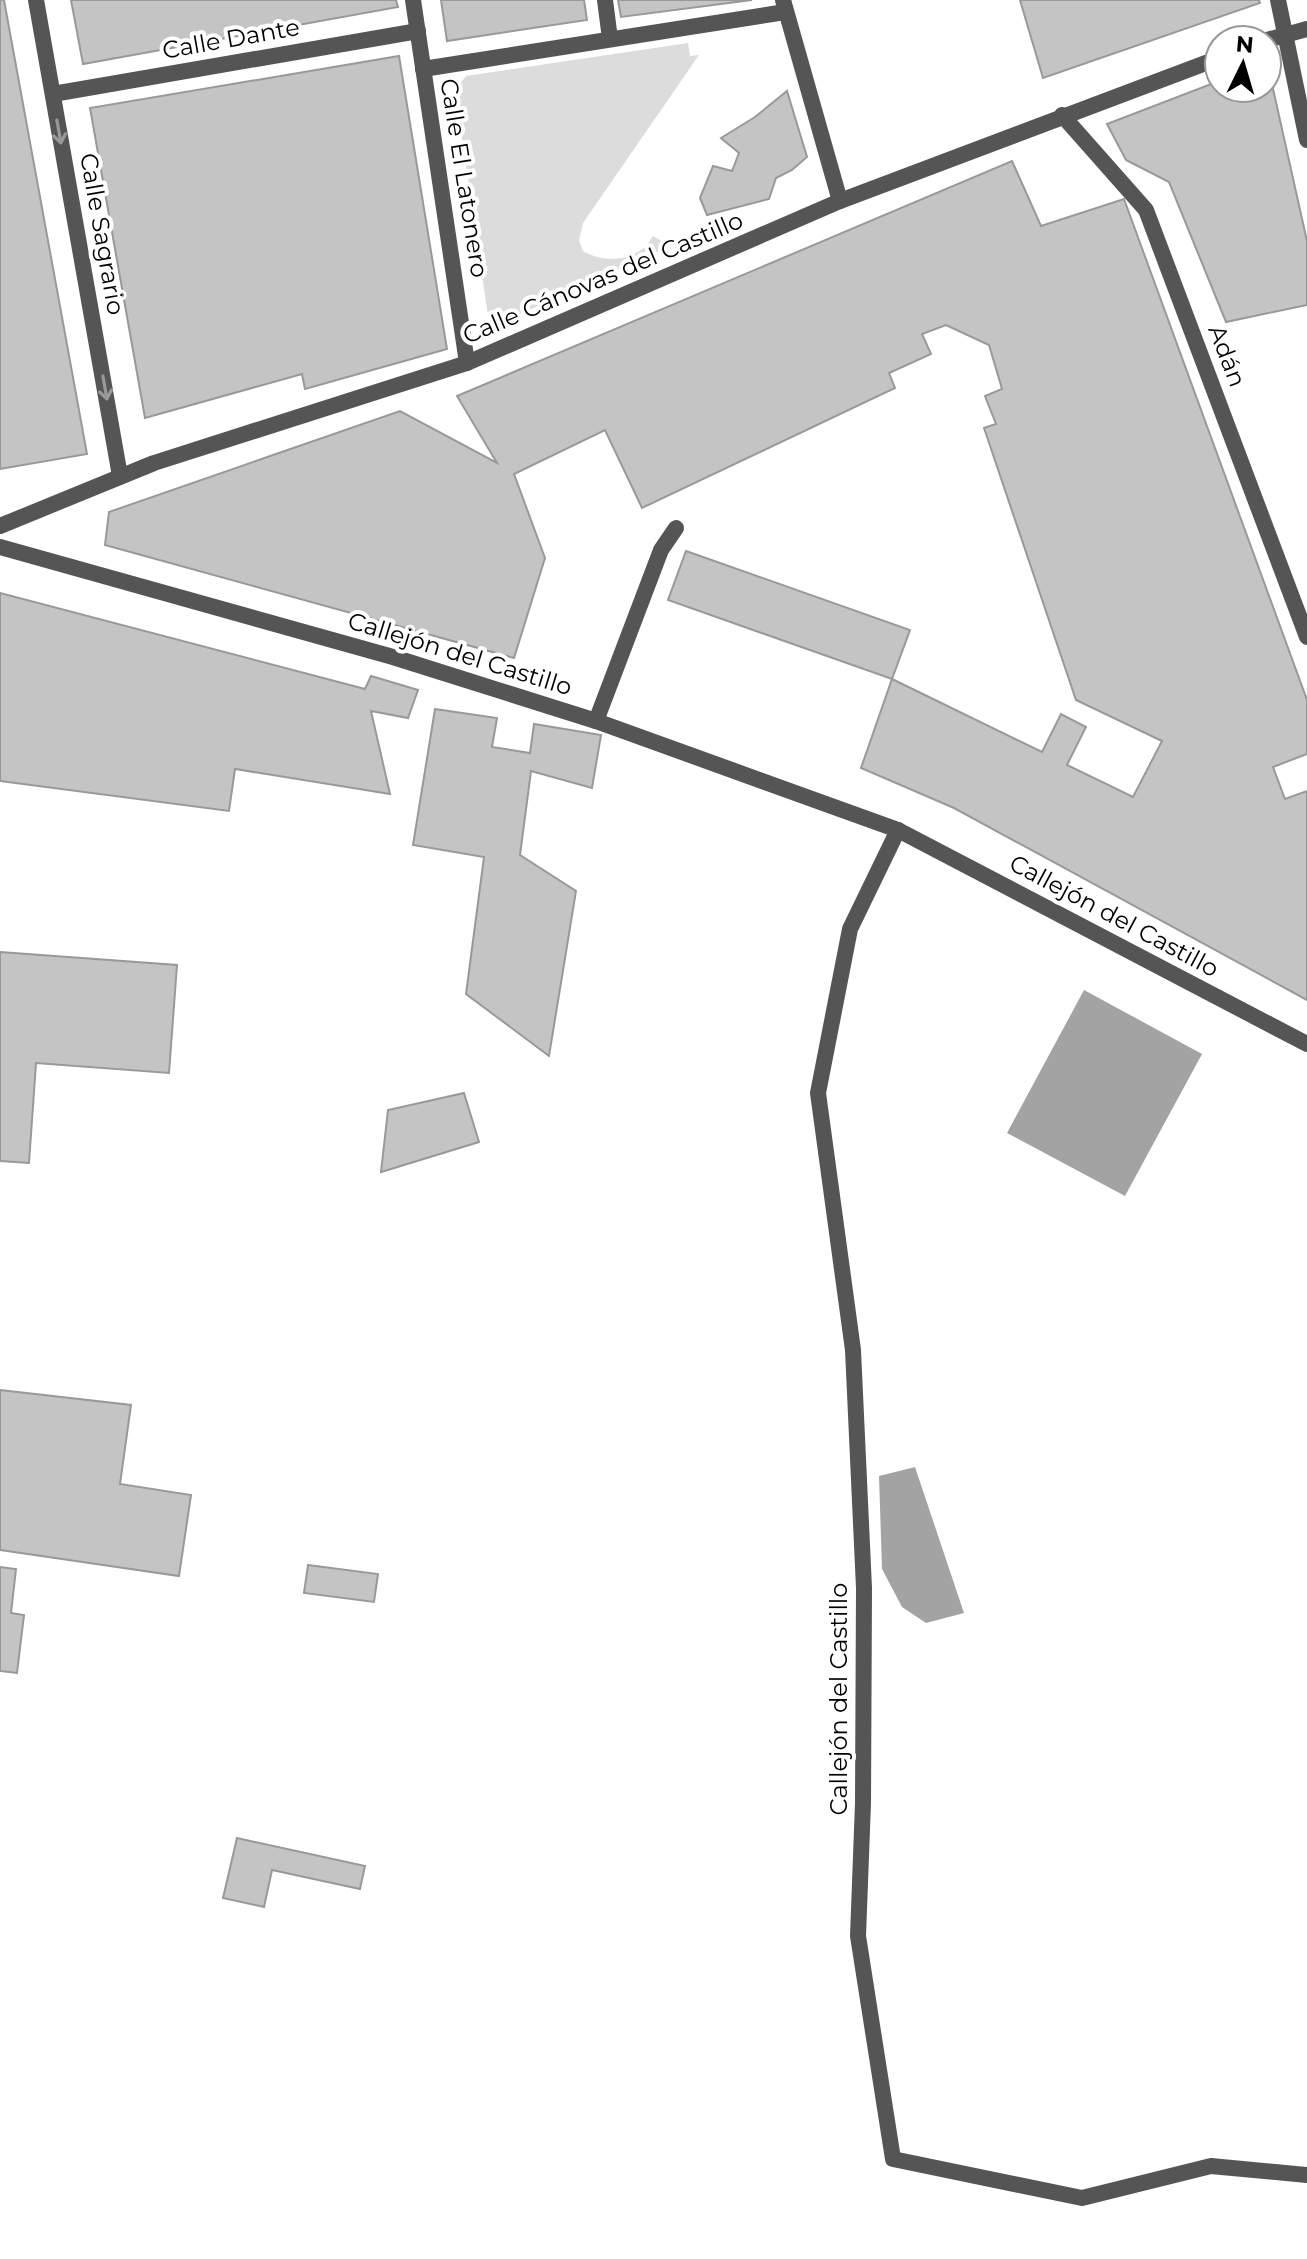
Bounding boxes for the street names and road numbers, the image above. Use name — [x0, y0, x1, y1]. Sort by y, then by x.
street label: Calle Dante — [160, 12, 302, 65]
street label: Calle El Latonero — [434, 76, 495, 280]
street label: Calle Sagrario — [74, 151, 131, 317]
street label: Calle Cánovas del Castillo — [458, 205, 747, 350]
street label: Adán — [1203, 321, 1252, 391]
street label: Callejón del Castillo — [345, 606, 576, 701]
street label: Callejón del Castillo — [1005, 848, 1224, 983]
street label: Callejón del Castillo — [824, 1583, 853, 1815]

